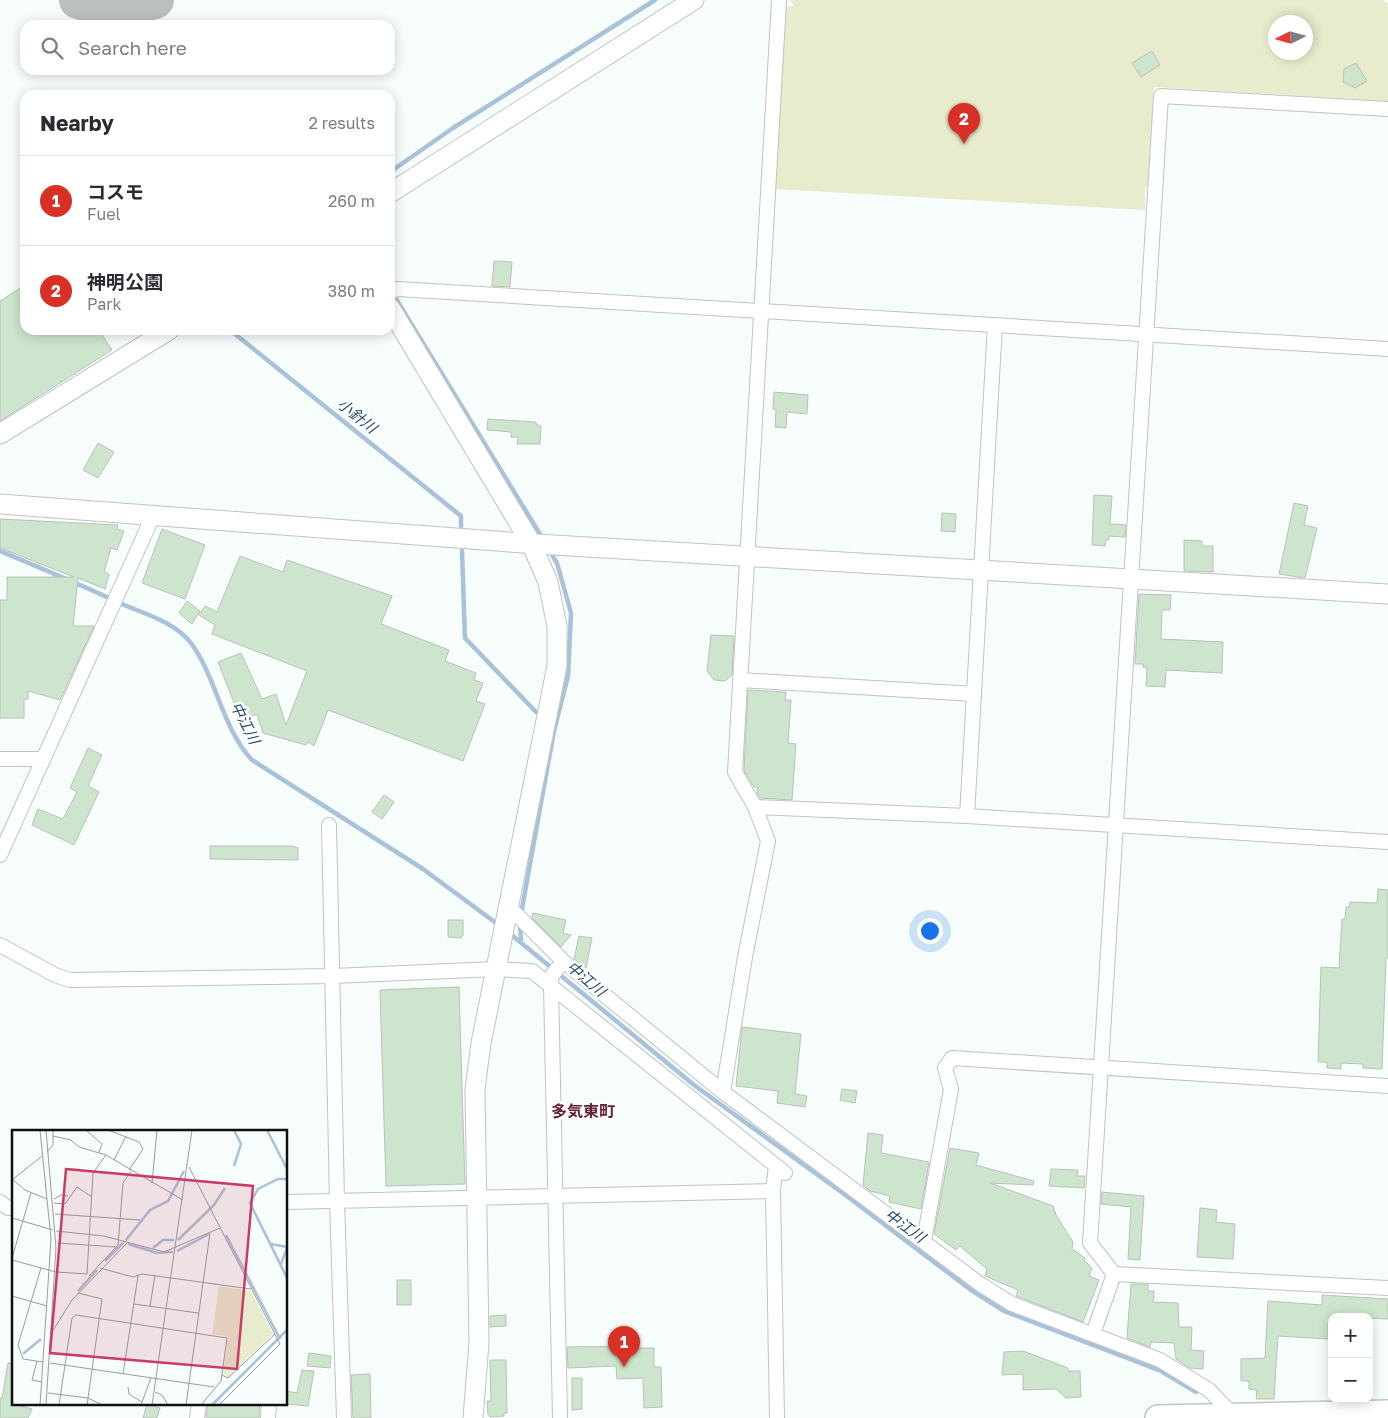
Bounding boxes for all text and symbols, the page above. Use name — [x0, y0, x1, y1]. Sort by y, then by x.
north arrow — [1268, 15, 1313, 60]
search box — [20, 20, 395, 75]
icon: search — [38, 34, 66, 62]
text: Search here — [78, 36, 187, 59]
pin: 2 — [948, 103, 980, 144]
text: Nearby — [40, 110, 114, 136]
text: 2 results — [309, 113, 375, 133]
text: コスモ — [87, 180, 144, 203]
text: 1 — [52, 191, 60, 211]
text: 260 m — [328, 191, 375, 211]
text: Fuel — [87, 204, 121, 224]
text: 神明公園 — [87, 270, 163, 293]
text: 2 — [51, 281, 61, 301]
text: 380 m — [328, 281, 375, 301]
text: Park — [87, 294, 122, 314]
water label: 小針川 — [334, 394, 382, 438]
water label: 中江川 — [228, 698, 265, 748]
your location — [917, 918, 943, 944]
water label: 中江川 — [564, 957, 611, 1001]
district label: 多気東町 — [551, 1101, 615, 1121]
inset map — [12, 1130, 288, 1406]
water label: 中江川 — [882, 1205, 931, 1247]
map controls — [1328, 1313, 1373, 1403]
button: + — [1328, 1313, 1373, 1358]
pin: 1 — [608, 1326, 640, 1367]
button: − — [1328, 1358, 1373, 1403]

